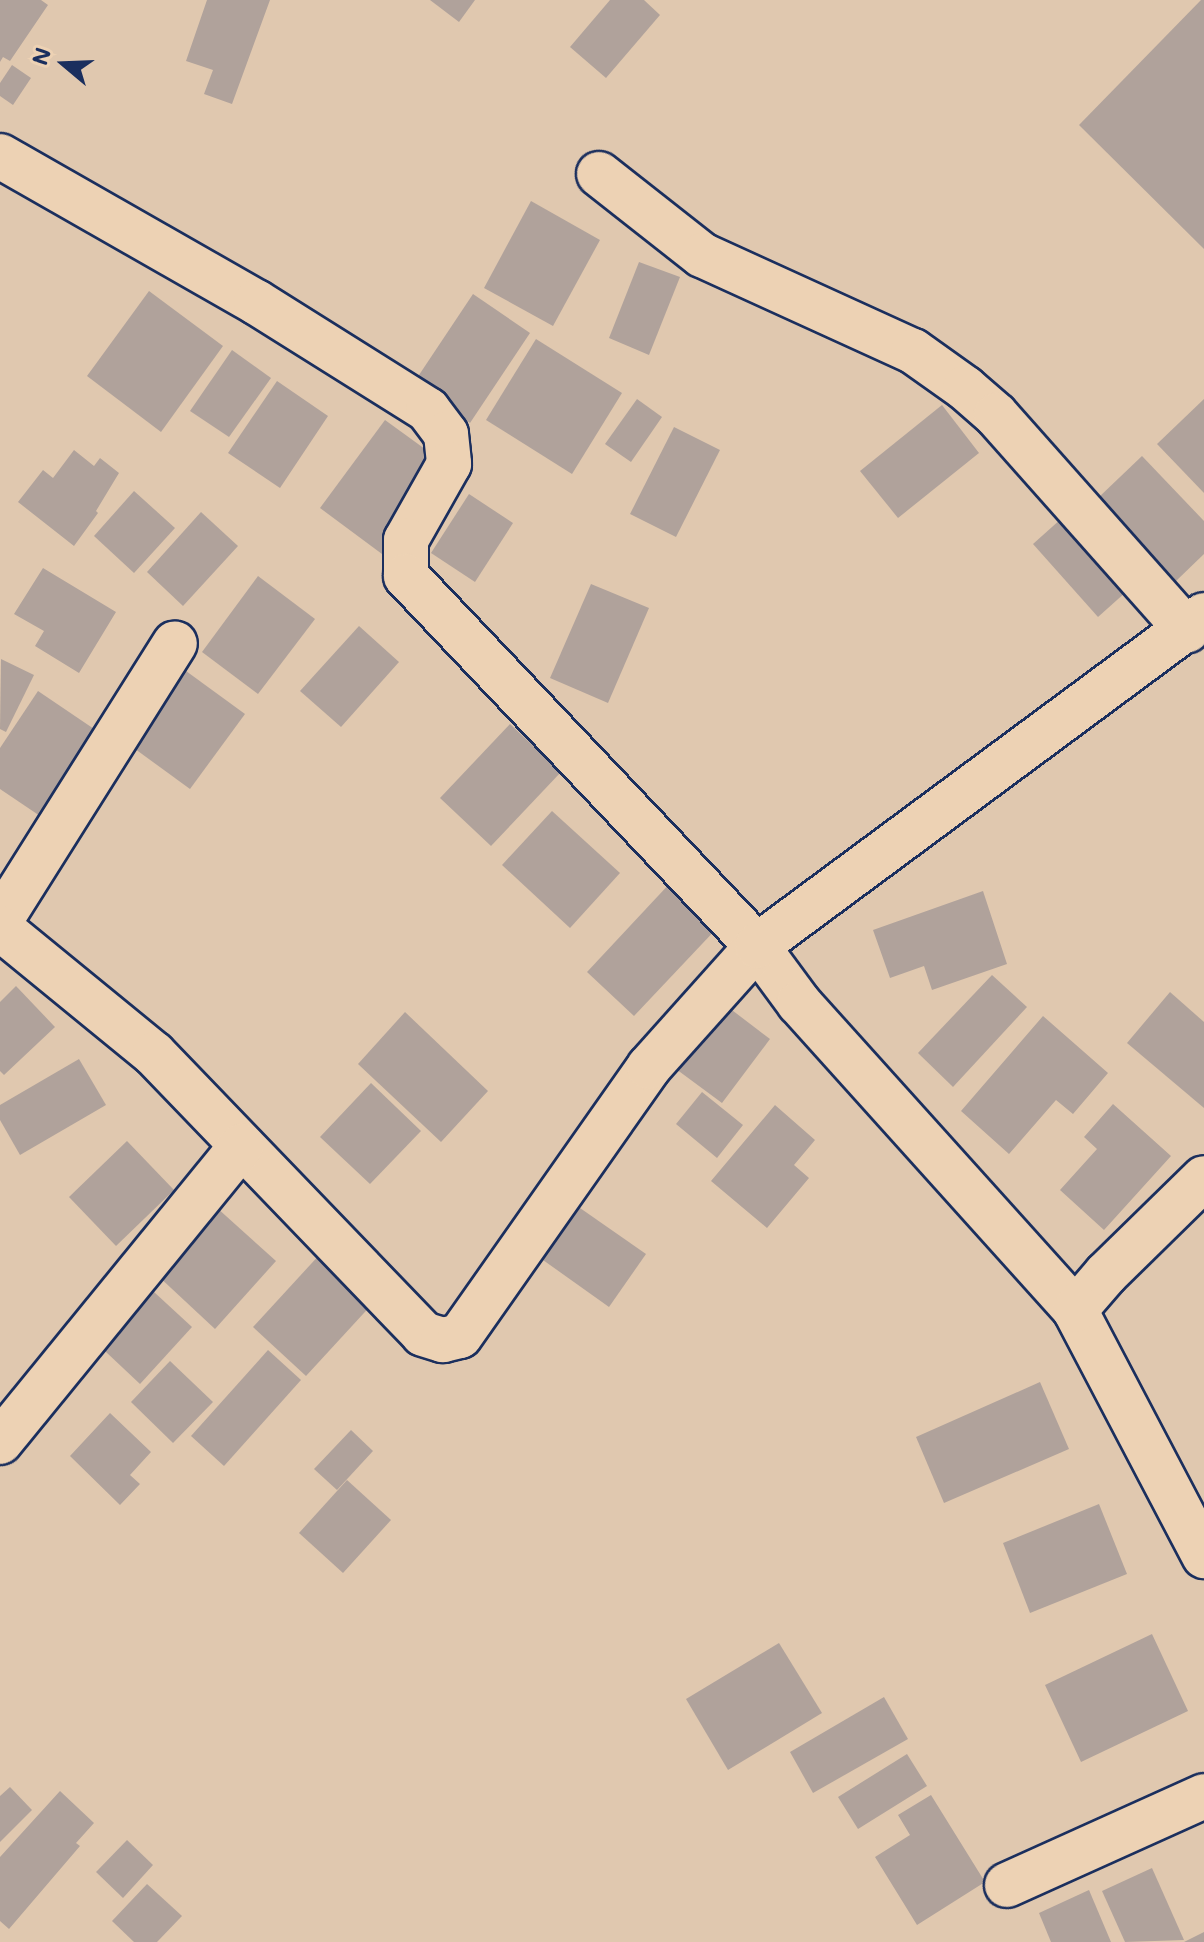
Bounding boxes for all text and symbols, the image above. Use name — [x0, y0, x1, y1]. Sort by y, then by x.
north arrow — [24, 24, 104, 104]
text: N — [24, 43, 57, 69]

